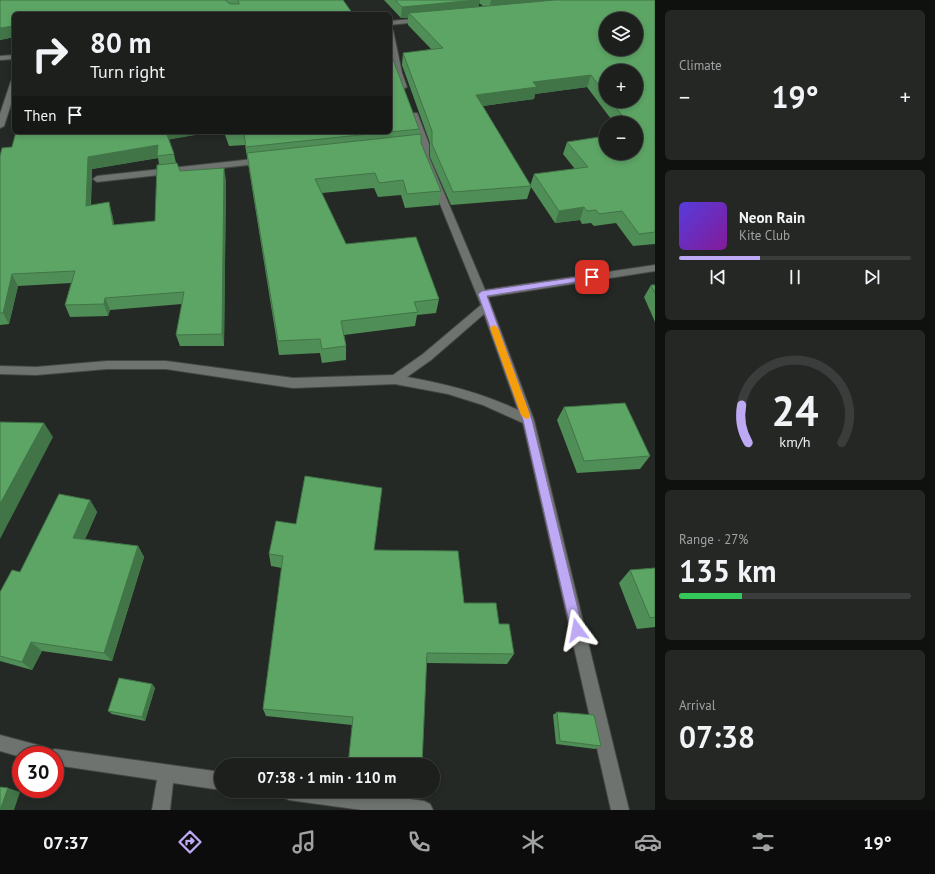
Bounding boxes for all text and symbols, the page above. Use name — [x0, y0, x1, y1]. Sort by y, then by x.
map controls — [599, 12, 643, 160]
button: layers — [599, 12, 643, 56]
text: 80 m — [90, 24, 151, 61]
icon: right — [24, 28, 76, 80]
text: Climate — [679, 57, 722, 74]
text: Turn right — [90, 60, 165, 83]
button: + — [599, 64, 643, 108]
text: 19° — [771, 77, 819, 116]
text: − — [679, 83, 690, 111]
text: + — [900, 83, 911, 111]
icon: arrive — [64, 104, 86, 126]
text: Then — [24, 106, 56, 125]
button: − — [599, 116, 643, 160]
text: Neon Rain — [739, 208, 805, 227]
text: Kite Club — [739, 227, 790, 244]
pin — [575, 260, 609, 294]
icon: arrive — [581, 266, 603, 288]
icon: previous — [707, 266, 729, 288]
icon: pause — [784, 266, 806, 288]
icon: next — [861, 266, 883, 288]
text: 24 — [771, 384, 819, 437]
text: km/h — [779, 432, 811, 451]
text: Range · 27% — [679, 531, 748, 548]
text: 135 km — [679, 551, 777, 590]
position arrow — [556, 609, 598, 651]
text: Arrival — [679, 697, 715, 714]
text: 07:38 — [679, 717, 755, 756]
speed limit sign: 30 — [12, 746, 64, 798]
text: 07:38 · 1 min · 110 m — [258, 768, 396, 787]
icon: directions — [176, 828, 204, 856]
icon: music — [290, 828, 318, 856]
icon: phone — [405, 828, 433, 856]
icon: climate — [519, 828, 547, 856]
icon: car — [634, 828, 662, 856]
icon: filters — [749, 828, 777, 856]
text: 07:37 — [43, 831, 89, 854]
text: 19° — [863, 831, 892, 854]

